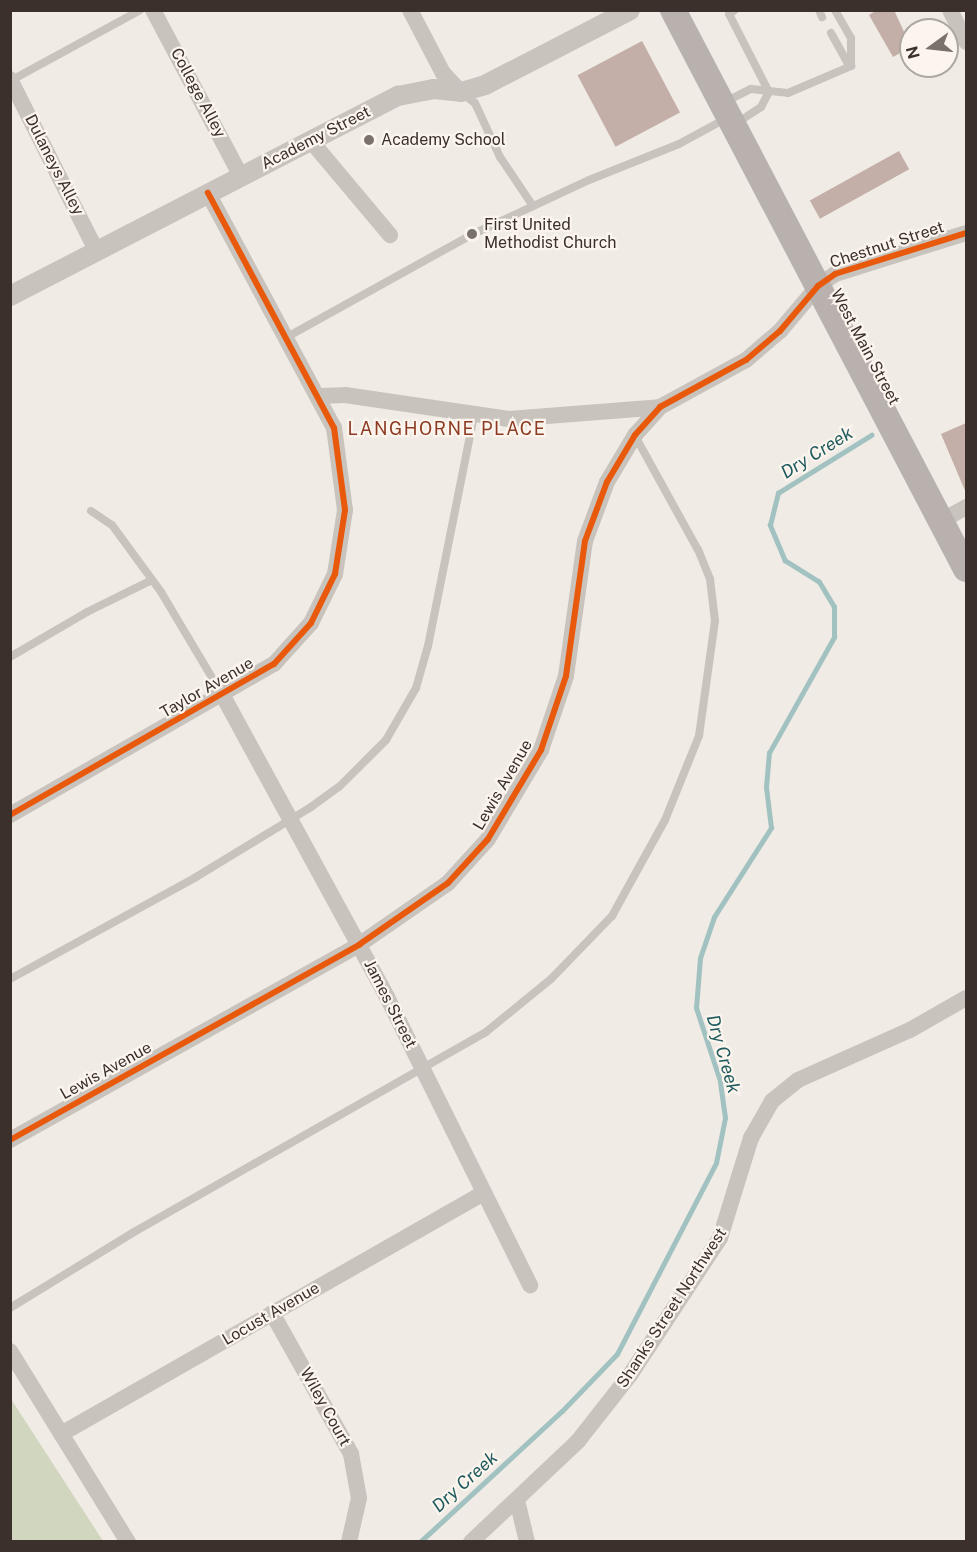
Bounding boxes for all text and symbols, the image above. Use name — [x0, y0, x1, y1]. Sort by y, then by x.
north arrow — [899, 18, 959, 78]
text: N — [902, 44, 924, 61]
street label: College Alley — [166, 45, 230, 141]
street label: Academy Street — [258, 102, 374, 174]
street label: Dulaneys Alley — [20, 111, 88, 219]
place label: Academy School — [381, 130, 506, 150]
marker: Academy School — [362, 133, 376, 147]
place label: First United Methodist Church — [484, 215, 616, 253]
street label: Chestnut Street — [828, 218, 946, 272]
marker: First United Methodist Church — [465, 227, 479, 241]
street label: West Main Street — [826, 286, 904, 408]
district label: LANGHORNE PLACE — [348, 418, 546, 440]
water label: Dry Creek — [777, 422, 857, 484]
street label: Taylor Avenue — [157, 654, 257, 722]
street label: Lewis Avenue — [469, 736, 537, 834]
street label: James Street — [360, 957, 420, 1051]
water label: Dry Creek — [702, 1012, 744, 1096]
street label: Lewis Avenue — [57, 1038, 155, 1104]
street label: Shanks Street Northwest — [613, 1224, 731, 1392]
street label: Locust Avenue — [219, 1278, 323, 1350]
street label: Wiley Court — [296, 1364, 354, 1450]
water label: Dry Creek — [428, 1447, 502, 1517]

